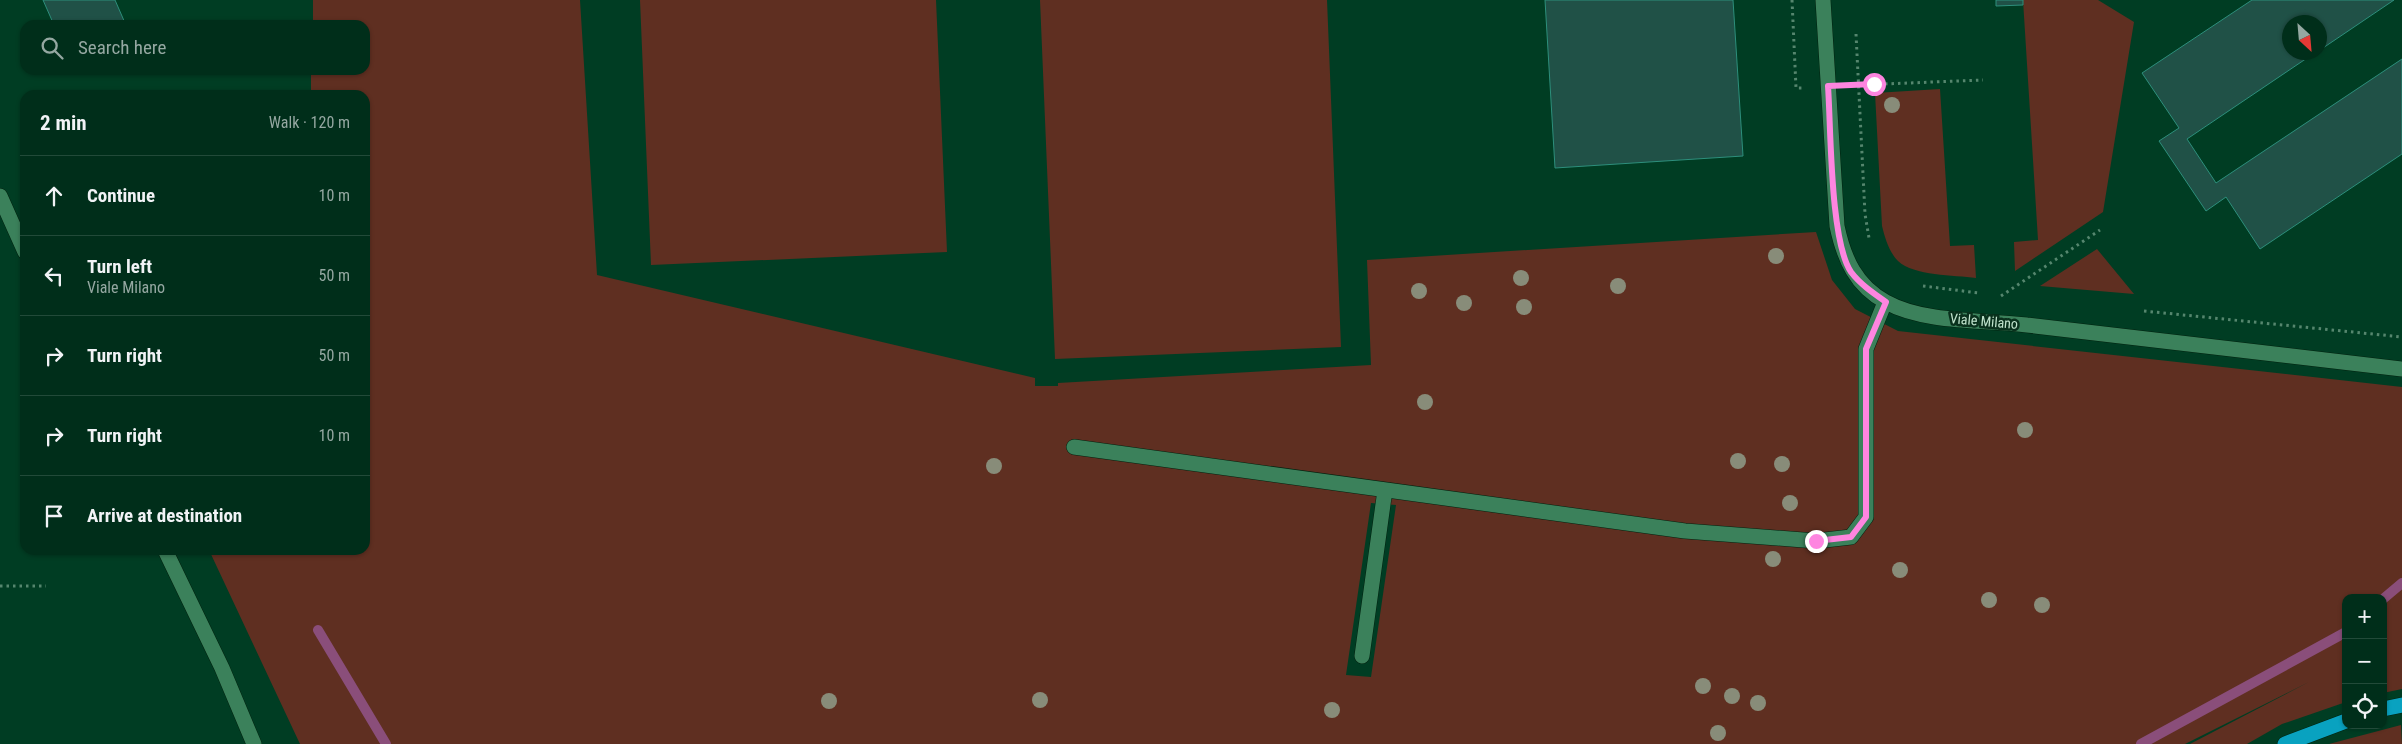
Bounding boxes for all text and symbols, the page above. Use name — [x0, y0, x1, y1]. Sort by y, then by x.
north arrow — [2282, 15, 2327, 60]
search box — [20, 20, 370, 75]
icon: search — [38, 34, 66, 62]
text: Search here — [78, 36, 166, 59]
route start — [1863, 73, 1886, 96]
text: 2 min — [40, 111, 87, 135]
text: Walk · 120 m — [269, 113, 350, 132]
icon: ahead — [40, 182, 68, 210]
text: Continue — [87, 184, 155, 207]
text: 10 m — [318, 186, 350, 205]
text: Turn left — [87, 255, 152, 278]
icon: left — [40, 262, 68, 290]
text: 50 m — [318, 266, 350, 285]
text: Viale Milano — [87, 278, 165, 297]
street label: Viale Milano — [1949, 310, 2019, 332]
icon: right — [40, 342, 68, 370]
text: Turn right — [87, 344, 162, 367]
text: 50 m — [318, 346, 350, 365]
icon: right — [40, 422, 68, 450]
text: Turn right — [87, 424, 162, 447]
text: 10 m — [318, 426, 350, 445]
icon: arrive — [40, 502, 68, 530]
text: Arrive at destination — [87, 504, 242, 527]
route end — [1805, 530, 1828, 553]
map controls — [2342, 594, 2387, 729]
button: + — [2342, 594, 2387, 639]
button: − — [2342, 639, 2387, 684]
button: locate — [2342, 684, 2387, 729]

